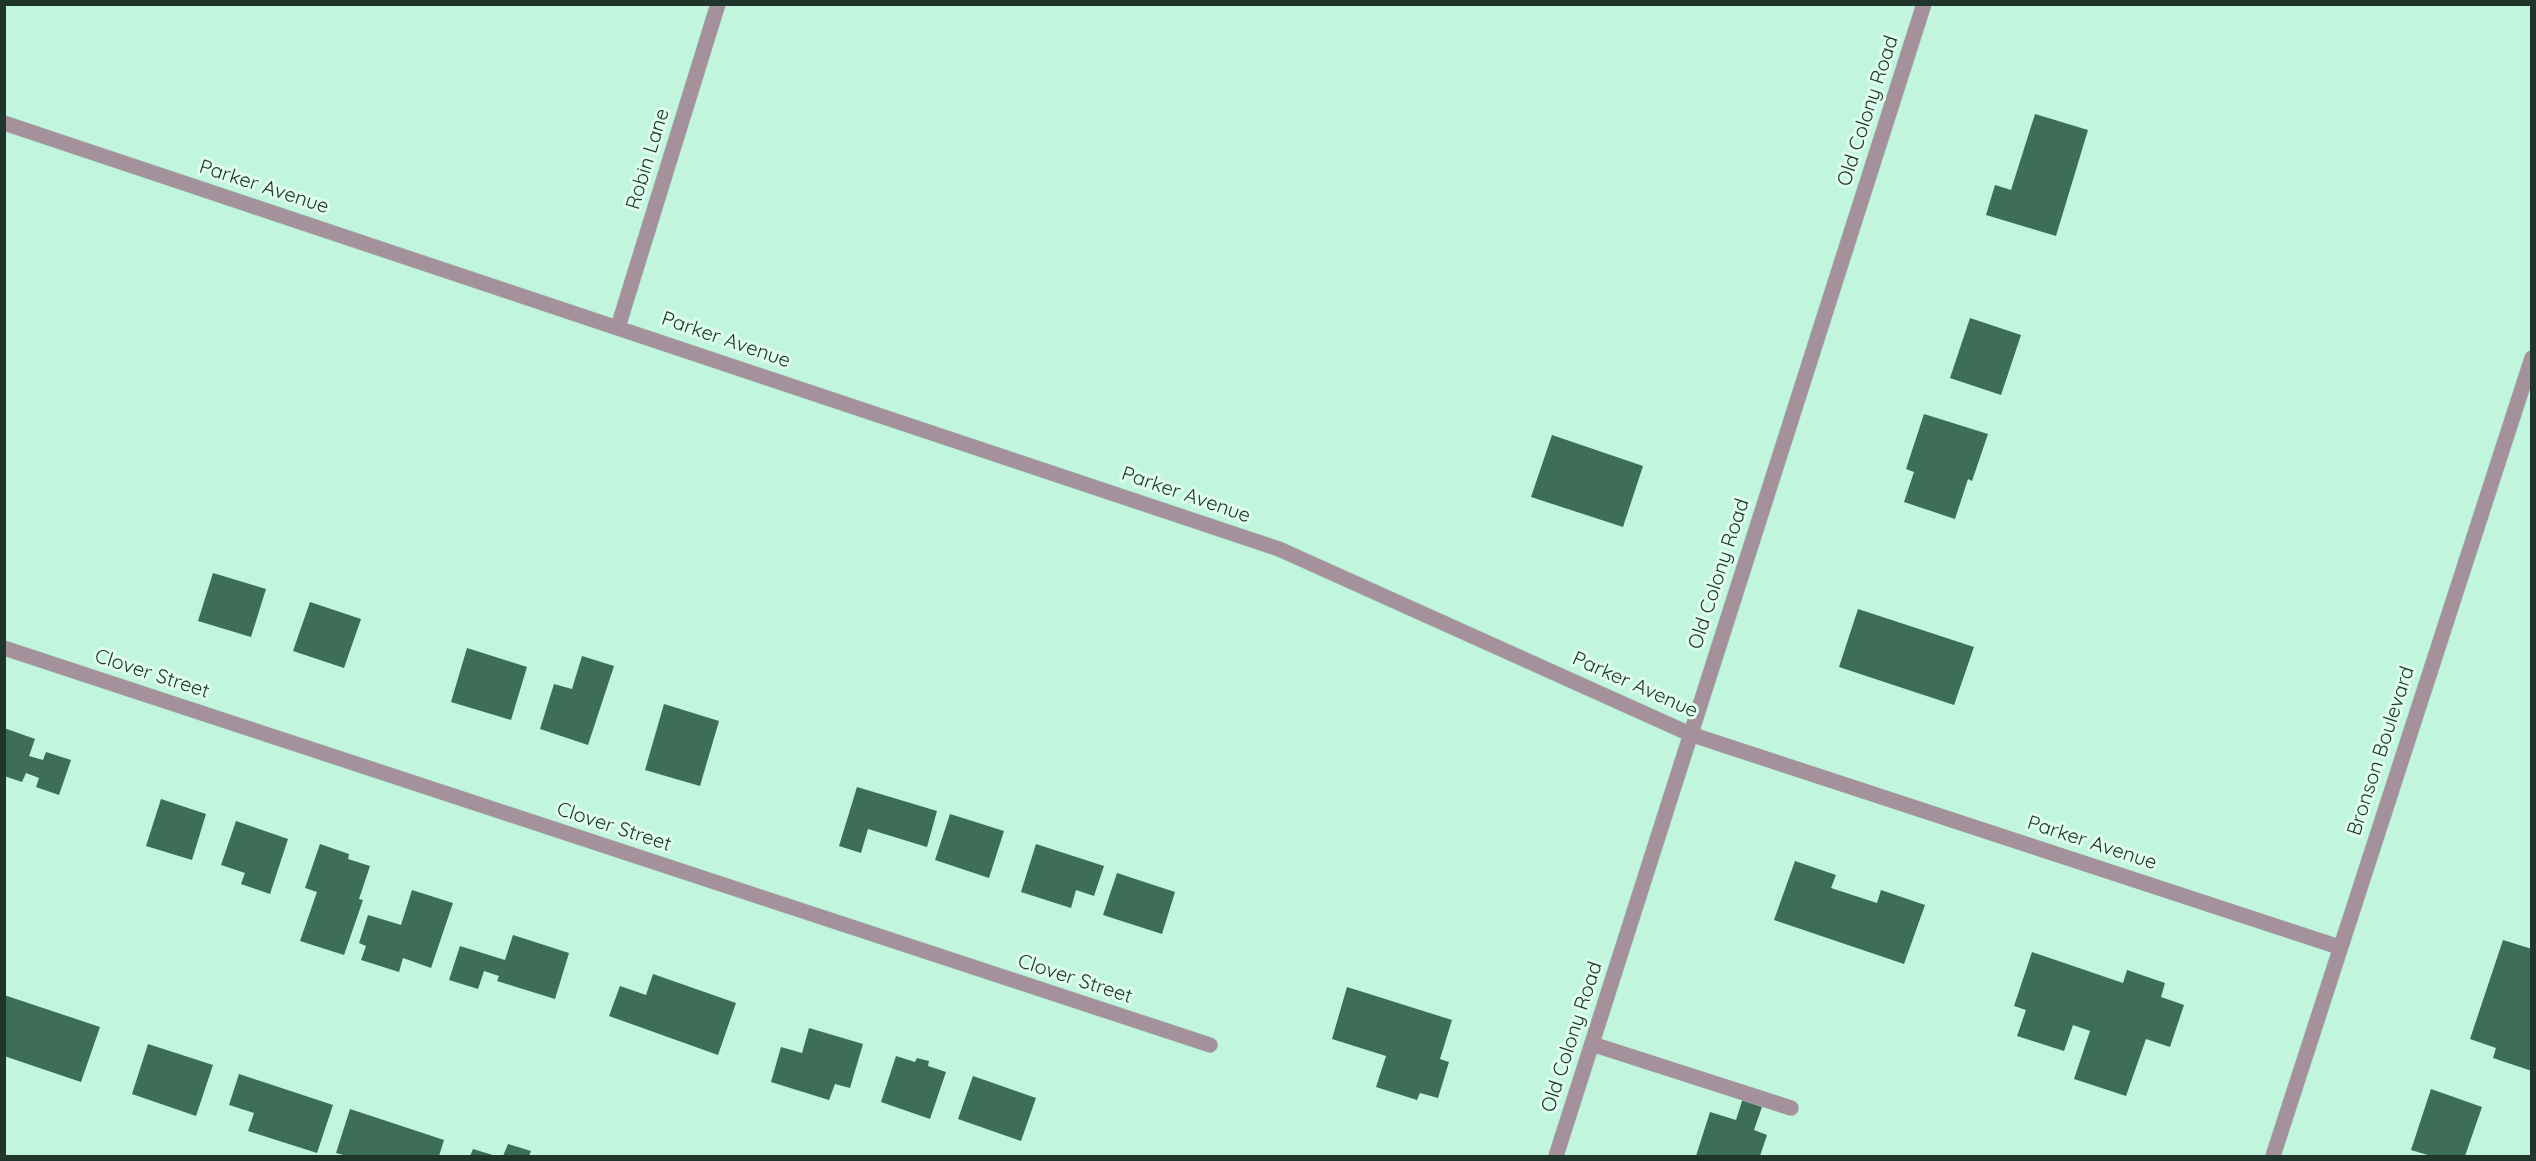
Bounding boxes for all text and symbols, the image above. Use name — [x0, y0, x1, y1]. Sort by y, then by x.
street label: Old Colony Road — [1832, 33, 1904, 189]
street label: Robin Lane — [621, 106, 675, 212]
street label: Parker Avenue — [196, 155, 332, 219]
street label: Parker Avenue — [658, 307, 794, 373]
street label: Parker Avenue — [1118, 462, 1254, 528]
street label: Old Colony Road — [1683, 496, 1755, 652]
street label: Clover Street — [92, 644, 212, 704]
street label: Parker Avenue — [1569, 647, 1701, 723]
street label: Bronson Boulevard — [2342, 663, 2420, 839]
street label: Clover Street — [554, 797, 674, 857]
street label: Parker Avenue — [2024, 811, 2160, 875]
street label: Clover Street — [1015, 949, 1135, 1009]
street label: Old Colony Road — [1536, 959, 1608, 1115]

